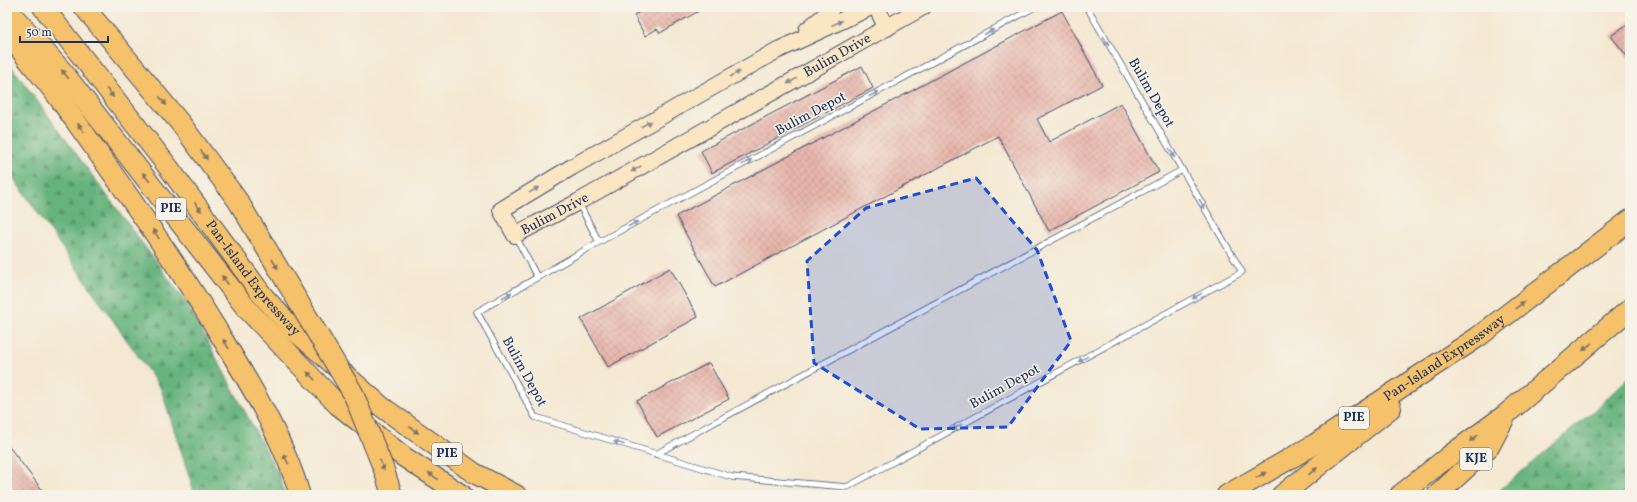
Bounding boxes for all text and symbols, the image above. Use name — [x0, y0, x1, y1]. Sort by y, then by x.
scale bar — [20, 18, 108, 44]
one-way arrow — [831, 20, 842, 26]
text: 50 m — [26, 25, 52, 41]
street label: Bulim Drive — [800, 29, 875, 82]
one-way arrow — [983, 29, 994, 35]
one-way arrow — [1103, 35, 1110, 47]
street label: Bulim Depot — [1123, 55, 1179, 131]
one-way arrow — [61, 69, 69, 80]
one-way arrow — [729, 70, 741, 77]
one-way arrow — [786, 78, 798, 84]
one-way arrow — [106, 87, 115, 98]
street label: Bulim Depot — [772, 87, 850, 141]
one-way arrow — [868, 90, 880, 97]
one-way arrow — [158, 96, 167, 107]
one-way arrow — [640, 121, 652, 128]
one-way arrow — [77, 123, 85, 133]
one-way arrow — [1168, 147, 1175, 159]
one-way arrow — [200, 150, 208, 161]
one-way arrow — [742, 159, 753, 165]
one-way arrow — [630, 166, 642, 173]
one-way arrow — [141, 171, 150, 182]
one-way arrow — [529, 186, 539, 194]
street label: Bulim Drive — [517, 188, 593, 240]
road number: PIE — [156, 198, 186, 220]
one-way arrow — [1198, 198, 1205, 210]
one-way arrow — [194, 202, 202, 212]
street label: Pan-Island Expressway — [201, 216, 305, 341]
one-way arrow — [627, 220, 639, 227]
one-way arrow — [152, 229, 160, 239]
one-way arrow — [272, 258, 279, 270]
one-way arrow — [220, 274, 229, 285]
one-way arrow — [501, 291, 513, 298]
one-way arrow — [1191, 293, 1203, 300]
one-way arrow — [1515, 301, 1526, 309]
street label: Pan-Island Expressway — [1380, 310, 1509, 406]
street label: Bulim Depot — [497, 334, 551, 411]
one-way arrow — [222, 338, 229, 350]
one-way arrow — [1581, 342, 1592, 351]
one-way arrow — [1077, 355, 1089, 362]
street label: Bulim Depot — [967, 360, 1044, 414]
one-way arrow — [306, 371, 316, 381]
road number: PIE — [1339, 407, 1369, 429]
one-way arrow — [951, 424, 962, 431]
one-way arrow — [408, 426, 419, 434]
one-way arrow — [1468, 434, 1479, 442]
one-way arrow — [612, 440, 624, 446]
road number: PIE — [432, 443, 462, 465]
road number: KJE — [1460, 448, 1492, 470]
one-way arrow — [283, 453, 289, 464]
one-way arrow — [380, 459, 386, 471]
one-way arrow — [1307, 466, 1318, 475]
one-way arrow — [427, 472, 438, 480]
one-way arrow — [1255, 472, 1267, 479]

